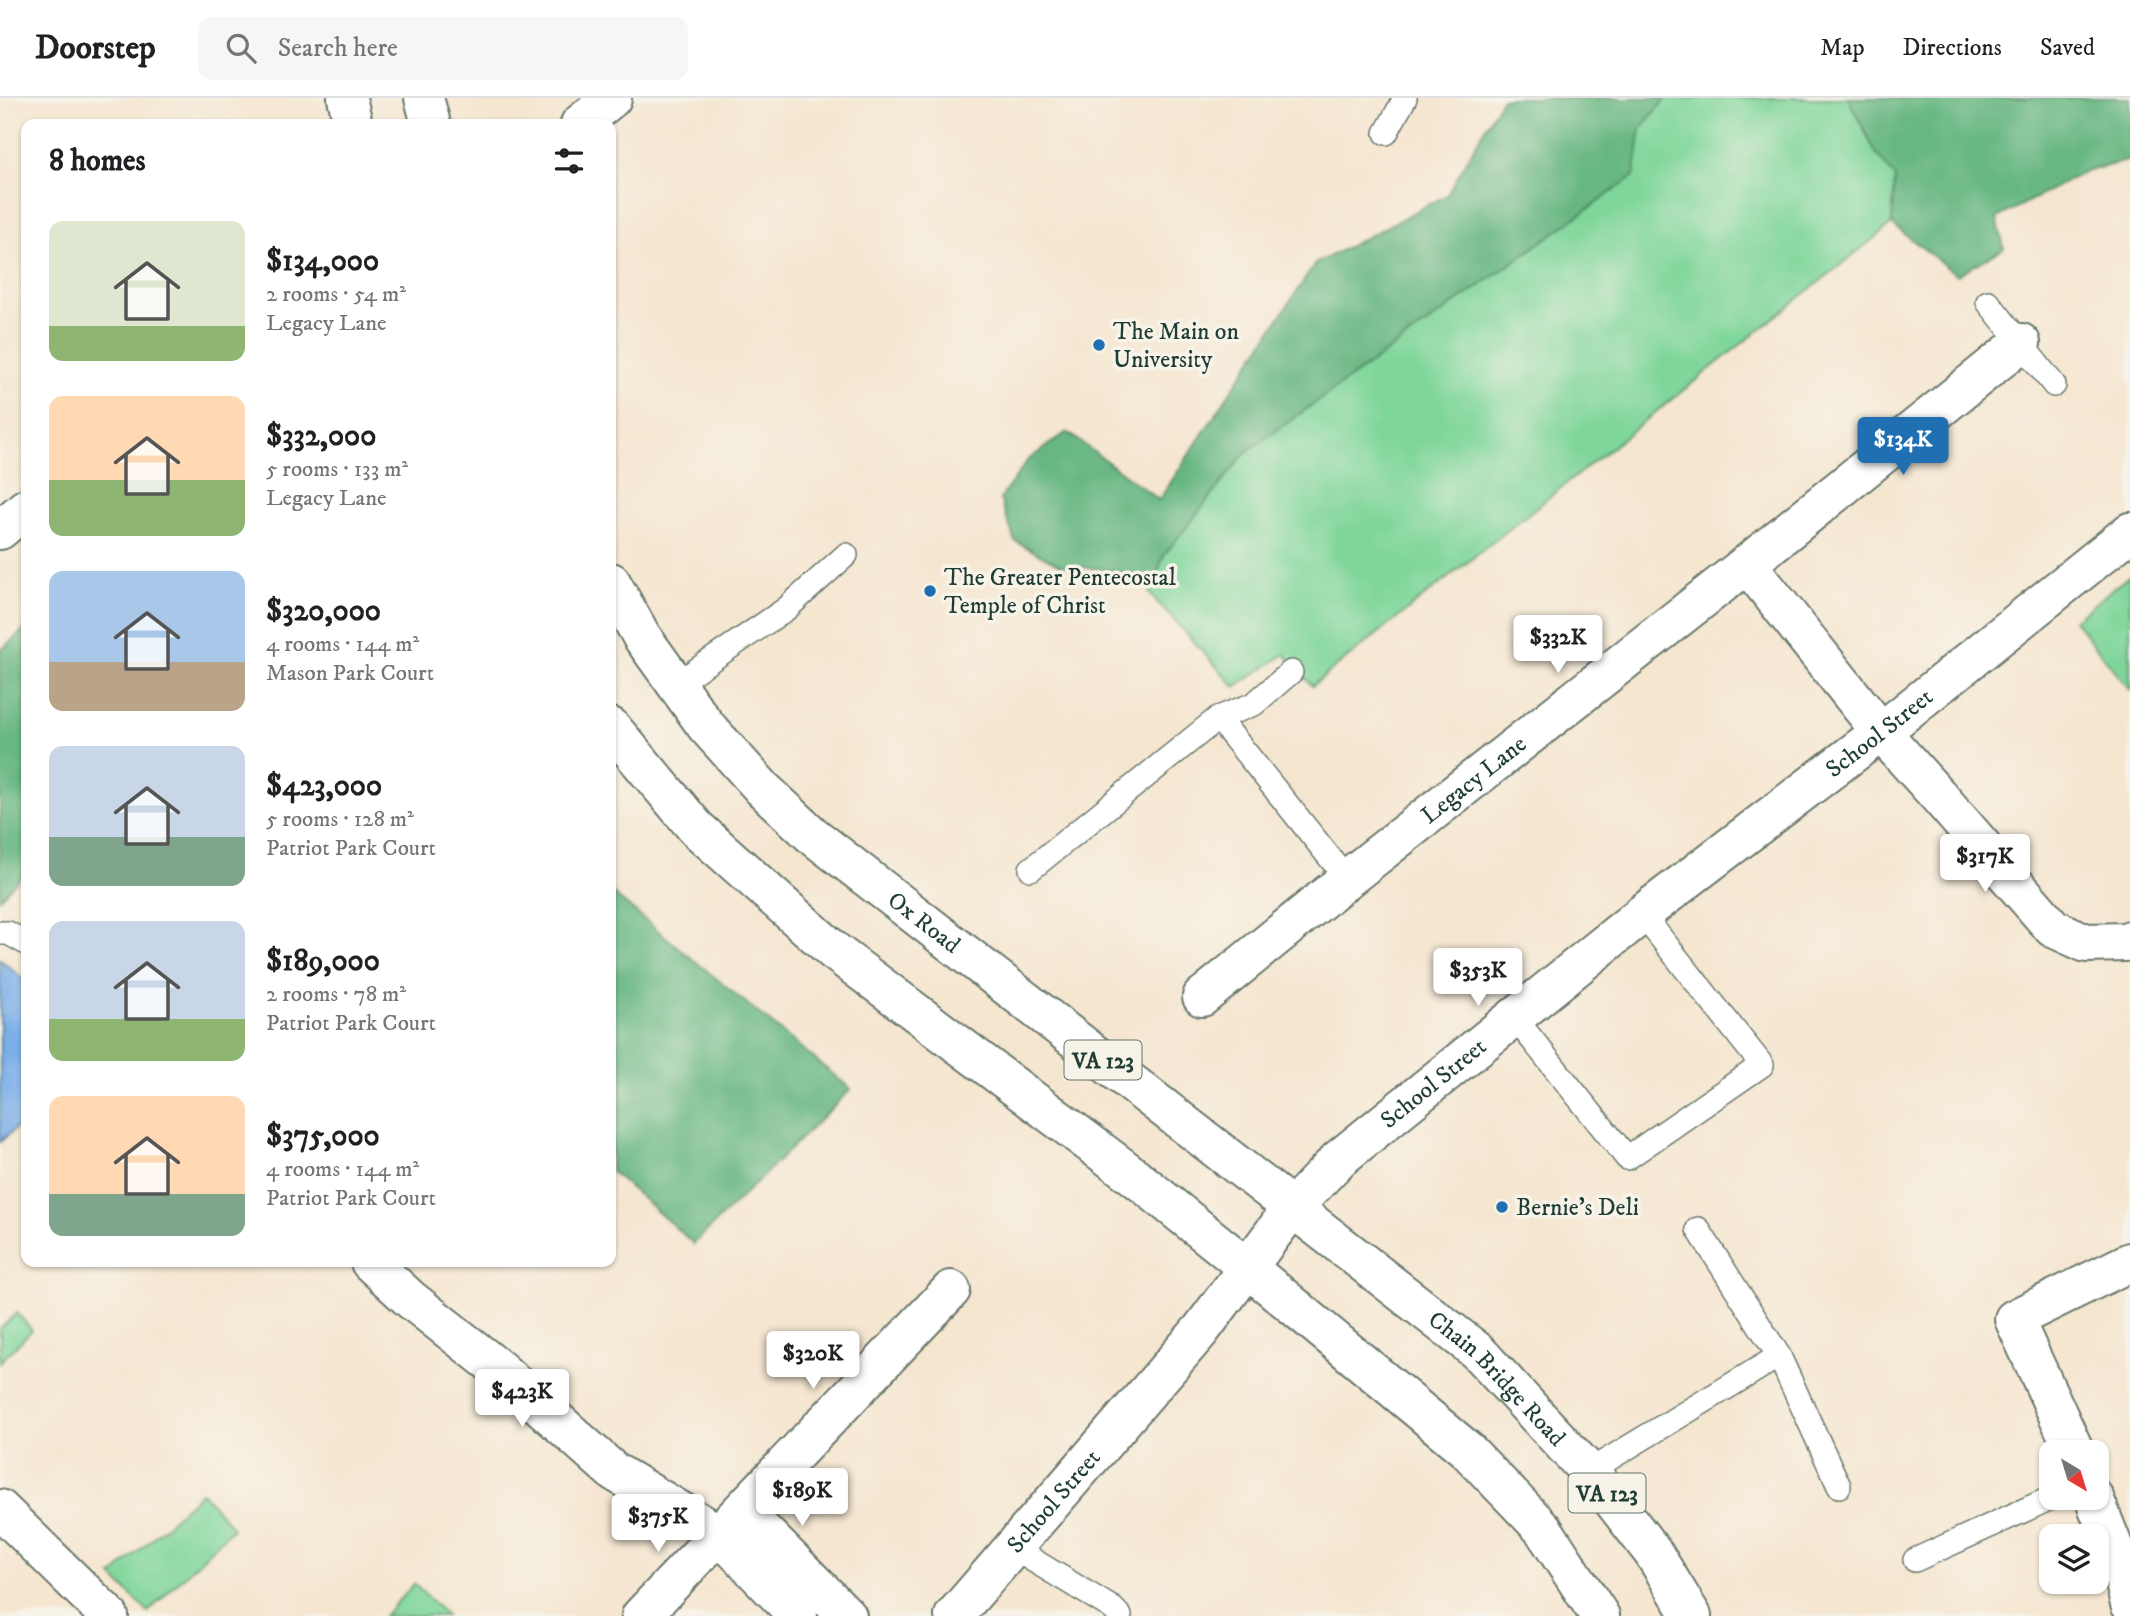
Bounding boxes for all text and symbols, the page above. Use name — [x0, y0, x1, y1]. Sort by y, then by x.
search box — [198, 17, 688, 80]
text: Doorstep — [35, 28, 156, 69]
icon: search — [222, 29, 260, 67]
text: Search here — [278, 32, 398, 65]
text: Map — [1820, 33, 1865, 63]
text: Directions — [1903, 33, 2002, 63]
text: Saved — [2040, 33, 2095, 63]
icon: filters — [550, 142, 588, 180]
text: 8 homes — [49, 143, 146, 180]
text: $134,000 — [266, 243, 379, 280]
icon: home — [105, 249, 189, 333]
text: 2 rooms · 54 m² — [266, 280, 406, 309]
text: Legacy Lane — [266, 309, 387, 338]
place label: The Main on University — [1113, 317, 1239, 375]
marker: The Main on University — [1091, 337, 1107, 353]
text: $332,000 — [266, 418, 376, 455]
pin: $134K — [1854, 418, 1952, 477]
icon: home — [105, 424, 189, 508]
text: $134K — [1874, 425, 1932, 454]
text: 5 rooms · 133 m² — [266, 455, 408, 484]
text: Legacy Lane — [266, 484, 387, 513]
place label: The Greater Pentecostal Temple of Christ — [944, 563, 1177, 621]
marker: The Greater Pentecostal Temple of Christ — [922, 583, 938, 599]
text: $320,000 — [266, 593, 381, 630]
icon: home — [105, 599, 189, 683]
pin: $332K — [1509, 616, 1607, 675]
text: $332K — [1529, 623, 1587, 652]
text: 4 rooms · 144 m² — [266, 630, 419, 659]
text: Mason Park Court — [266, 659, 434, 688]
street label: School Street — [1820, 682, 1939, 785]
street label: Legacy Lane — [1415, 729, 1533, 831]
text: $423,000 — [266, 768, 382, 805]
icon: home — [105, 774, 189, 858]
text: 5 rooms · 128 m² — [266, 805, 414, 834]
text: Patriot Park Court — [266, 834, 436, 863]
pin: $317K — [1936, 834, 2034, 894]
text: $317K — [1956, 842, 2014, 871]
street label: Ox Road — [881, 885, 966, 960]
text: $189,000 — [266, 943, 380, 980]
pin: $353K — [1429, 948, 1527, 1008]
icon: home — [105, 949, 189, 1033]
text: $353K — [1449, 956, 1507, 985]
text: 2 rooms · 78 m² — [266, 980, 406, 1009]
text: Patriot Park Court — [266, 1009, 436, 1038]
street label: School Street — [1375, 1032, 1493, 1136]
road number: VA 123 — [1064, 1040, 1142, 1079]
text: $375,000 — [266, 1118, 380, 1155]
icon: home — [105, 1124, 189, 1208]
text: 4 rooms · 144 m² — [266, 1155, 419, 1184]
text: Patriot Park Court — [266, 1184, 436, 1213]
place label: Bernie's Deli — [1516, 1193, 1639, 1223]
marker: Bernie's Deli — [1494, 1199, 1510, 1215]
street label: Chain Bridge Road — [1422, 1305, 1572, 1453]
pin: $320K — [764, 1332, 862, 1391]
text: $320K — [783, 1339, 843, 1368]
pin: $423K — [473, 1370, 571, 1429]
text: $423K — [491, 1377, 553, 1406]
north arrow — [2039, 1440, 2109, 1510]
map controls — [2039, 1440, 2109, 1594]
street label: School Street — [1001, 1443, 1107, 1560]
pin: $189K — [753, 1468, 851, 1528]
road number: VA 123 — [1568, 1474, 1646, 1512]
text: $189K — [772, 1476, 832, 1505]
pin: $375K — [609, 1494, 707, 1554]
text: $375K — [628, 1502, 688, 1531]
button: layers — [2039, 1524, 2109, 1594]

